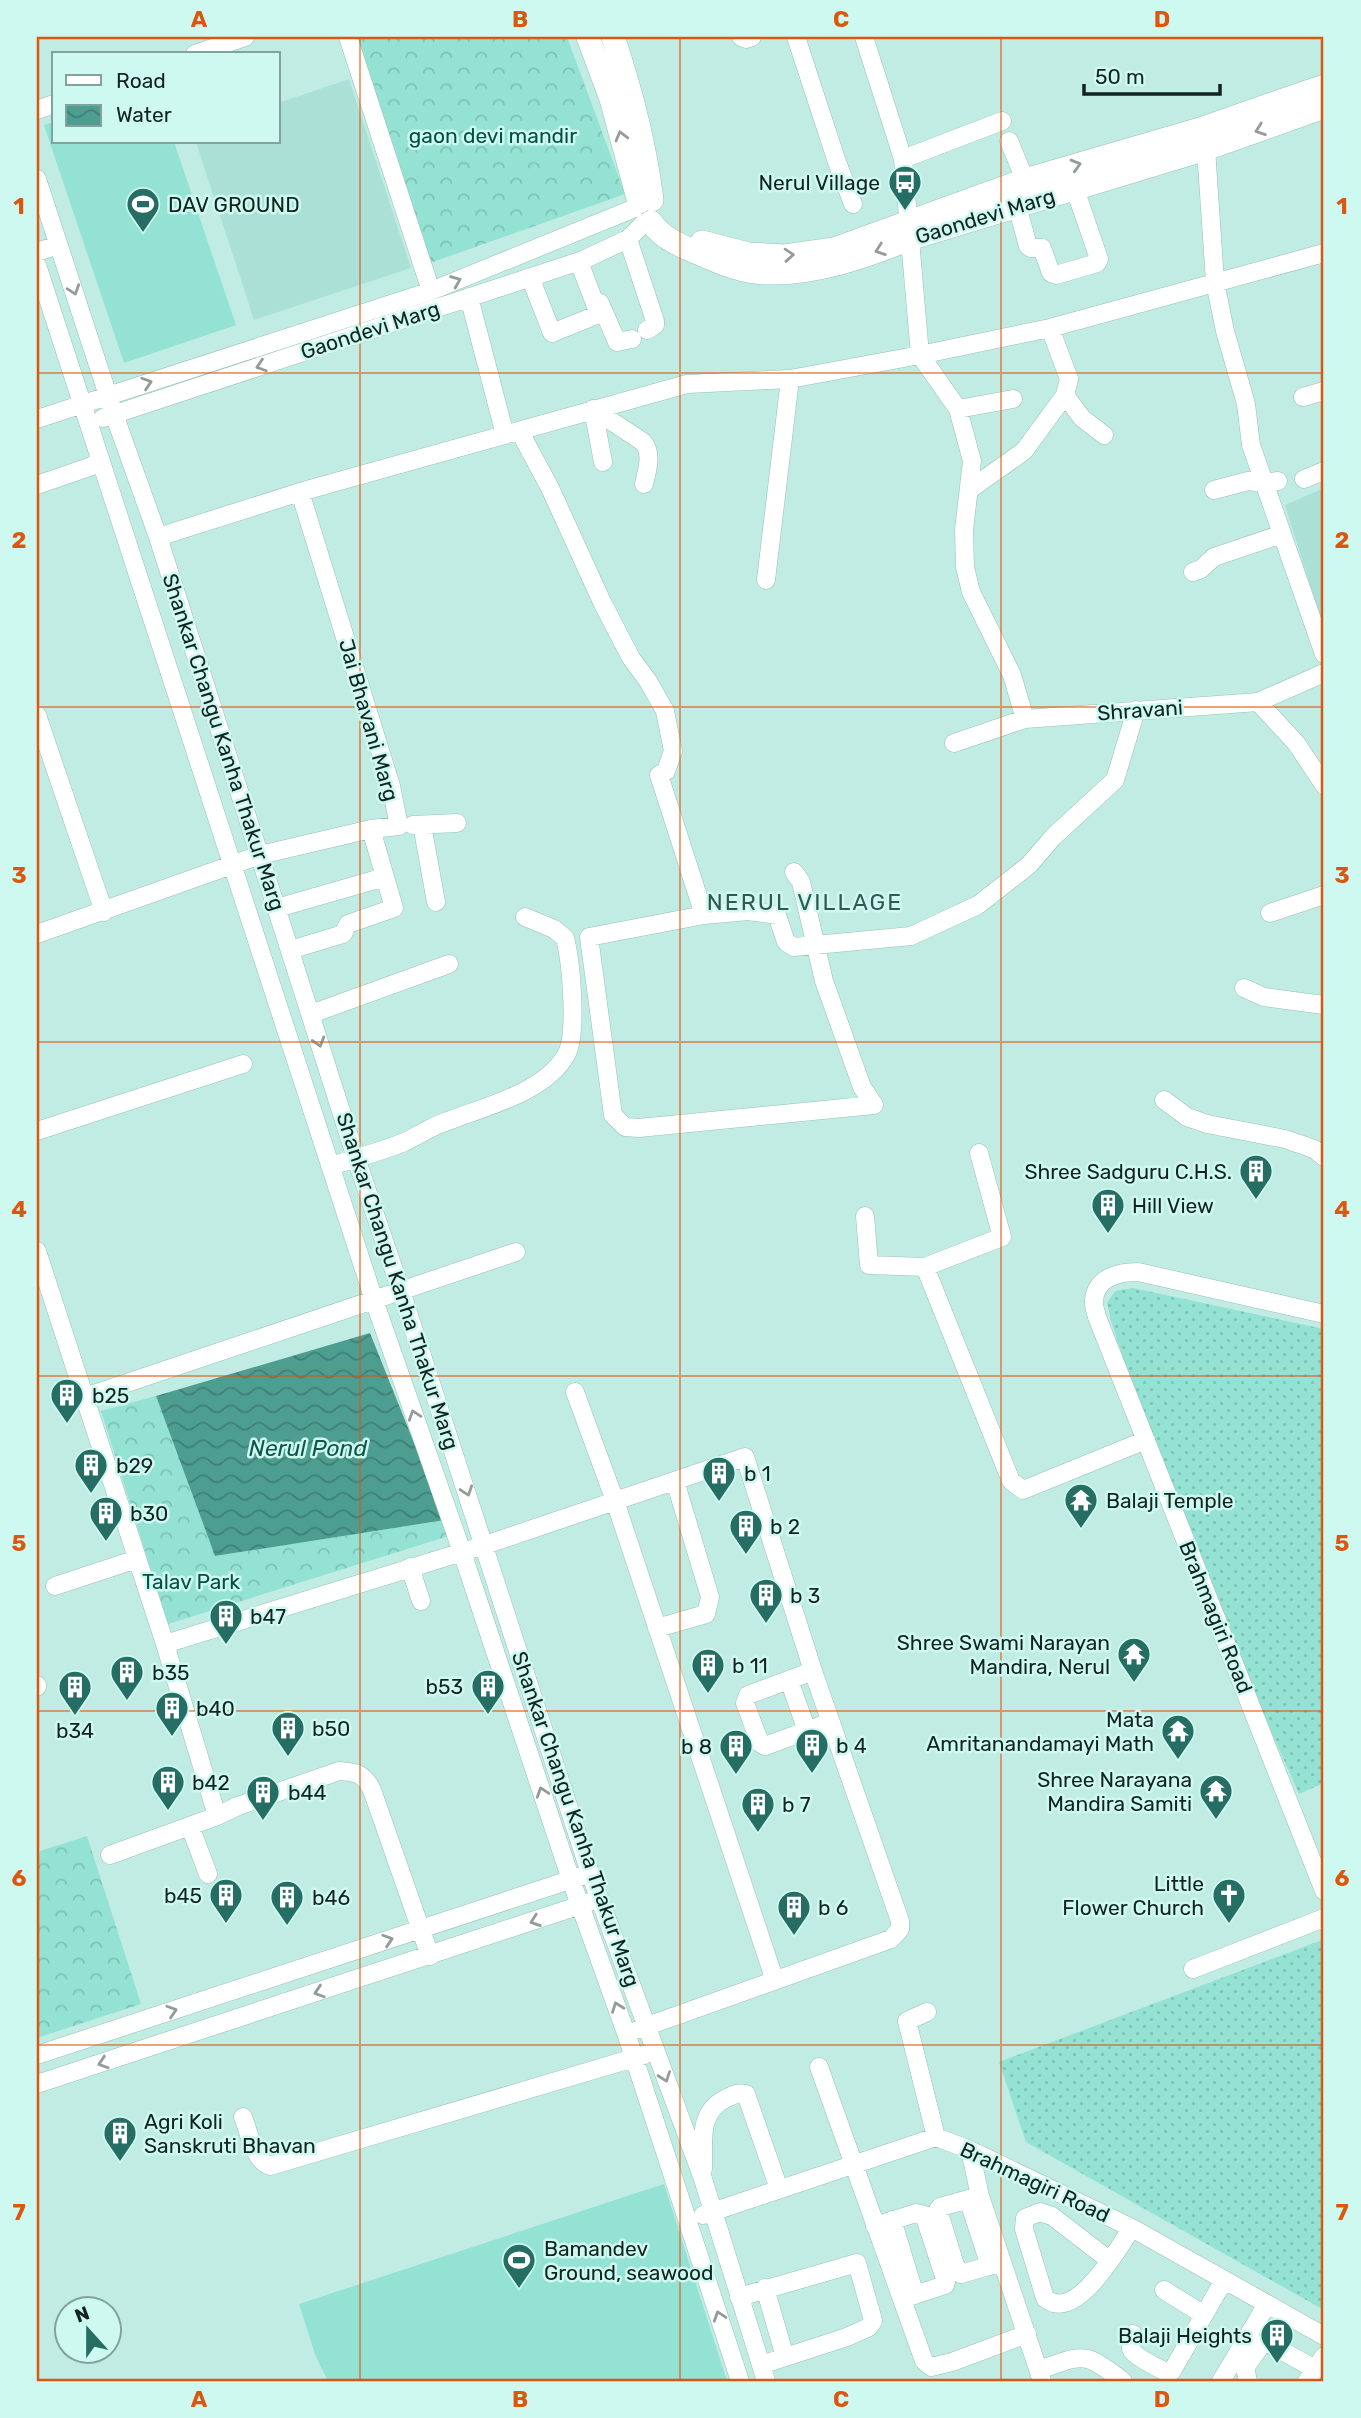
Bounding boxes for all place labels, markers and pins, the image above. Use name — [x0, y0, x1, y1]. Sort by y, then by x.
bus stop icon: Nerul Village — [886, 163, 924, 212]
place label: Nerul Village — [758, 170, 880, 195]
sports icon: DAV GROUND — [124, 185, 162, 234]
place label: DAV GROUND — [168, 192, 300, 217]
building icon: Shree Sadguru C.H.S. — [1237, 1152, 1275, 1201]
place label: Shree Sadguru C.H.S. — [1024, 1159, 1232, 1184]
building icon: Hill View — [1089, 1186, 1127, 1235]
place label: Hill View — [1132, 1193, 1214, 1218]
building icon: b25 — [48, 1376, 86, 1425]
place label: b25 — [92, 1383, 129, 1408]
building icon: b29 — [72, 1446, 110, 1495]
place label: b29 — [116, 1453, 153, 1478]
building icon: b 1 — [700, 1454, 738, 1503]
place label: b 1 — [744, 1461, 771, 1486]
temple icon: Balaji Temple — [1062, 1481, 1100, 1530]
place label: Balaji Temple — [1106, 1488, 1234, 1513]
building icon: b30 — [87, 1494, 125, 1543]
place label: b30 — [130, 1501, 168, 1526]
building icon: b 2 — [727, 1507, 765, 1556]
place label: b 2 — [770, 1514, 800, 1539]
building icon: b 3 — [747, 1576, 785, 1625]
place label: b 3 — [790, 1583, 820, 1608]
building icon: b47 — [207, 1597, 245, 1646]
place label: b47 — [250, 1604, 286, 1629]
place label: Shree Swami Narayan Mandira, Nerul — [897, 1630, 1110, 1679]
temple icon: Shree Swami Narayan Mandira, Nerul — [1115, 1635, 1153, 1684]
building icon: b 11 — [689, 1646, 727, 1695]
building icon: b35 — [108, 1653, 146, 1702]
place label: b 11 — [732, 1653, 768, 1678]
place label: b35 — [152, 1660, 190, 1685]
building icon: b53 — [469, 1667, 507, 1716]
building icon: b34 — [56, 1668, 94, 1717]
place label: b53 — [425, 1674, 463, 1699]
building icon: b40 — [153, 1689, 191, 1738]
place label: b40 — [196, 1696, 235, 1721]
place label: Mata Amritanandamayi Math — [926, 1707, 1154, 1756]
building icon: b50 — [269, 1709, 307, 1758]
temple icon: Mata Amritanandamayi Math — [1159, 1712, 1197, 1761]
place label: b50 — [312, 1716, 350, 1741]
place label: b34 — [56, 1718, 94, 1743]
building icon: b 4 — [793, 1726, 831, 1775]
building icon: b 8 — [717, 1727, 755, 1776]
place label: b 4 — [836, 1733, 867, 1758]
place label: b 8 — [681, 1734, 712, 1759]
building icon: b42 — [149, 1763, 187, 1812]
place label: Shree Narayana Mandira Samiti — [1037, 1767, 1192, 1816]
place label: b42 — [192, 1770, 230, 1795]
temple icon: Shree Narayana Mandira Samiti — [1197, 1772, 1235, 1821]
building icon: b44 — [244, 1773, 282, 1822]
place label: b44 — [288, 1780, 327, 1805]
building icon: b 7 — [739, 1785, 777, 1834]
place label: b 7 — [782, 1792, 811, 1817]
place label: Little Flower Church — [1062, 1871, 1204, 1920]
building icon: b45 — [207, 1876, 245, 1925]
church icon: Little Flower Church — [1210, 1876, 1248, 1925]
building icon: b46 — [268, 1878, 306, 1927]
place label: b45 — [164, 1883, 202, 1908]
place label: b46 — [312, 1885, 350, 1910]
building icon: b 6 — [775, 1888, 813, 1937]
place label: b 6 — [818, 1895, 848, 1920]
place label: Agri Koli Sanskruti Bhavan — [144, 2109, 316, 2158]
building icon: Agri Koli Sanskruti Bhavan — [101, 2114, 139, 2163]
place label: Bamandev Ground, seawood — [544, 2236, 714, 2285]
sports icon: Bamandev Ground, seawood — [500, 2241, 538, 2290]
building icon: Balaji Heights — [1258, 2316, 1296, 2365]
place label: Balaji Heights — [1118, 2323, 1252, 2348]

